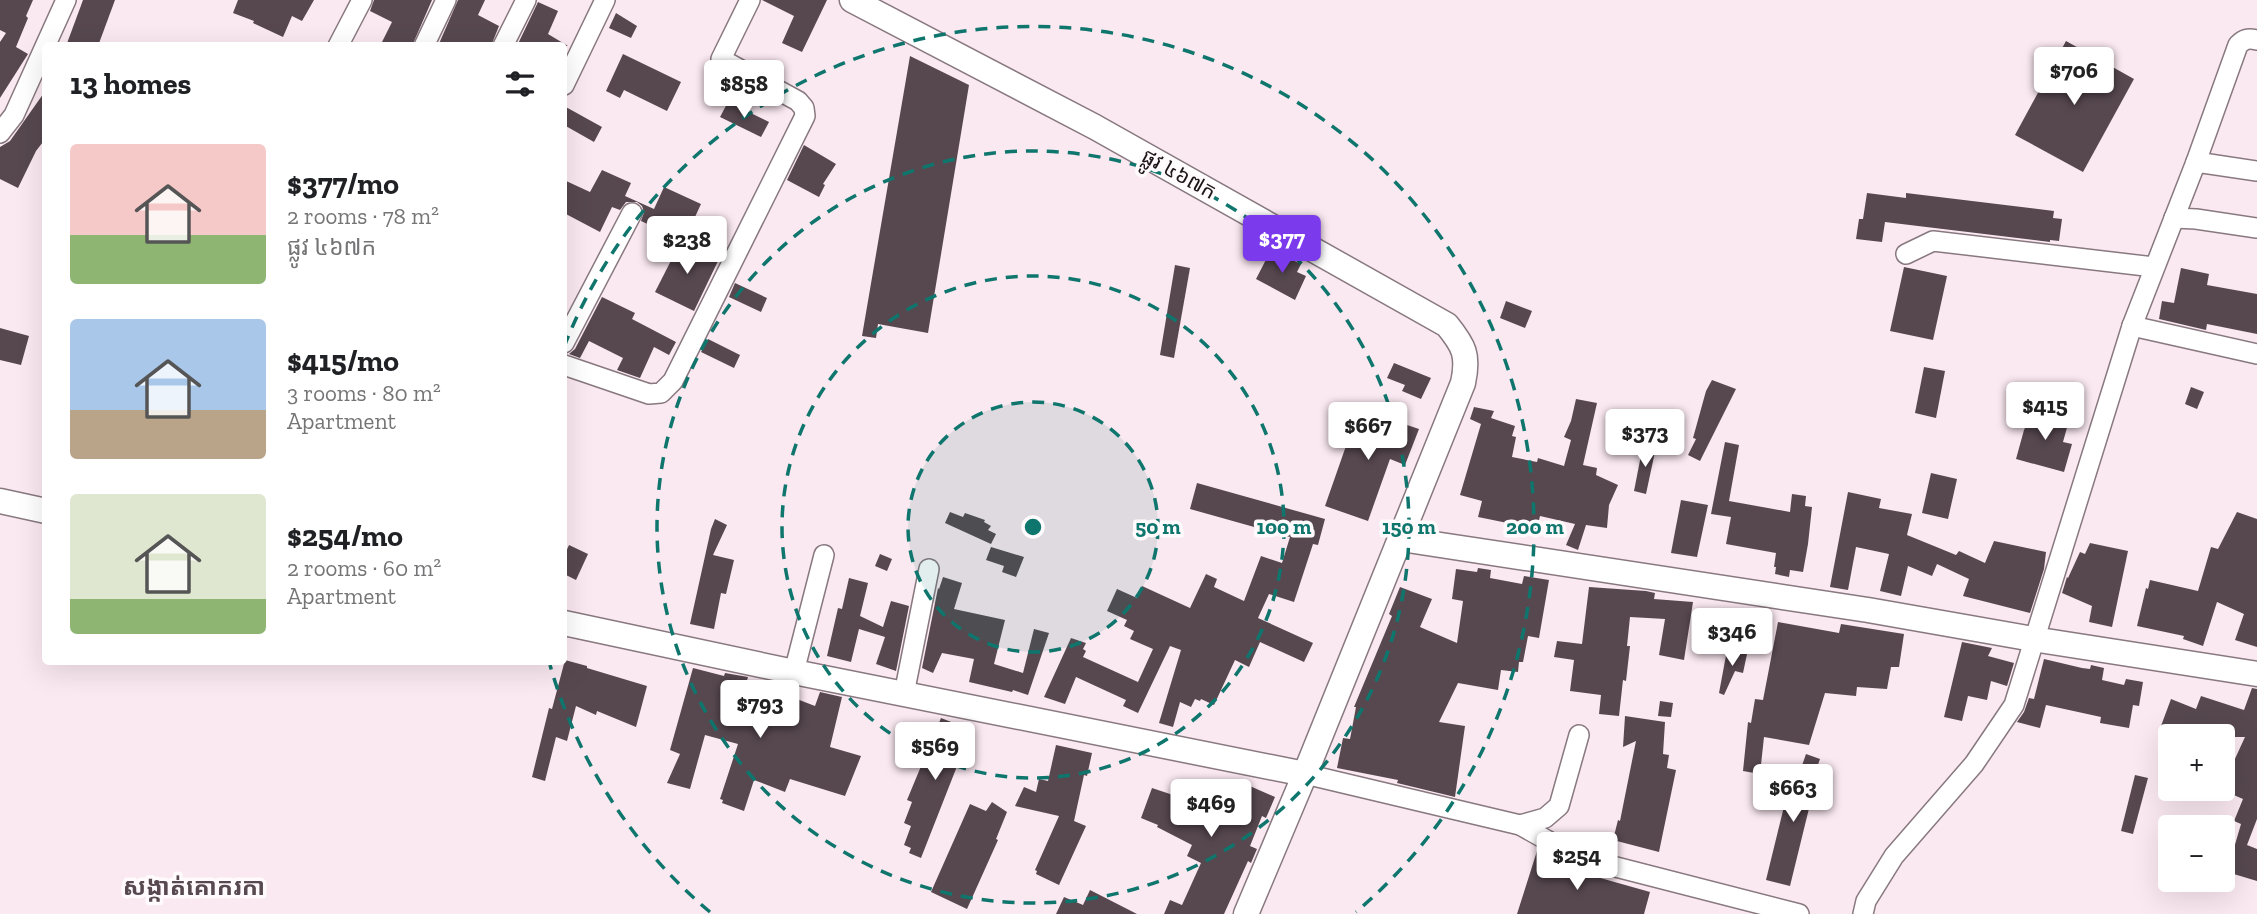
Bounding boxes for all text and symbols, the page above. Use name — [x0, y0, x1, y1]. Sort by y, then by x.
pin: $706 — [2033, 48, 2115, 107]
text: $706 — [2050, 56, 2098, 84]
pin: $858 — [703, 60, 785, 120]
icon: filters — [501, 65, 539, 103]
text: 13 homes — [70, 66, 191, 102]
text: $858 — [720, 69, 768, 97]
street label: ផ្លូវ ៤៦៧ក — [1134, 143, 1221, 211]
text: $377/mo — [287, 166, 399, 202]
icon: home — [126, 172, 210, 256]
text: 2 rooms · 78 m² — [287, 202, 439, 230]
pin: $238 — [646, 216, 728, 276]
pin: $377 — [1241, 216, 1323, 275]
text: $377 — [1259, 224, 1305, 252]
text: $238 — [663, 225, 711, 253]
text: ផ្លូវ ៤៦៧ក — [287, 233, 376, 261]
text: $415/mo — [287, 343, 399, 379]
icon: home — [126, 347, 210, 431]
text: 3 rooms · 80 m² — [287, 379, 441, 407]
pin: $415 — [2004, 382, 2086, 442]
text: $415 — [2022, 391, 2068, 419]
pin: $667 — [1327, 402, 1409, 462]
text: Apartment — [287, 407, 396, 435]
pin: $373 — [1604, 410, 1686, 469]
text: $667 — [1344, 411, 1392, 439]
text: $373 — [1621, 418, 1669, 446]
text: 50 m — [1135, 514, 1181, 539]
text: 100 m — [1257, 514, 1312, 539]
text: 150 m — [1382, 514, 1437, 539]
text: 200 m — [1506, 514, 1564, 539]
centre of rings — [1021, 515, 1045, 539]
text: $254/mo — [287, 518, 403, 554]
icon: home — [126, 522, 210, 606]
text: 2 rooms · 60 m² — [287, 554, 441, 582]
text: Apartment — [287, 582, 396, 610]
pin: $346 — [1691, 608, 1773, 668]
text: $346 — [1708, 617, 1757, 645]
pin: $793 — [719, 680, 801, 740]
text: $793 — [736, 689, 784, 717]
pin: $569 — [894, 722, 976, 782]
map controls — [2158, 724, 2235, 892]
button: + — [2158, 724, 2235, 801]
text: $569 — [911, 731, 959, 759]
pin: $663 — [1752, 764, 1834, 824]
text: $663 — [1769, 773, 1817, 801]
pin: $469 — [1170, 780, 1252, 839]
text: $469 — [1186, 788, 1236, 816]
button: − — [2158, 815, 2235, 892]
pin: $254 — [1536, 832, 1618, 892]
text: $254 — [1553, 841, 1601, 869]
district label: សង្កាត់គោករកា — [123, 872, 265, 902]

